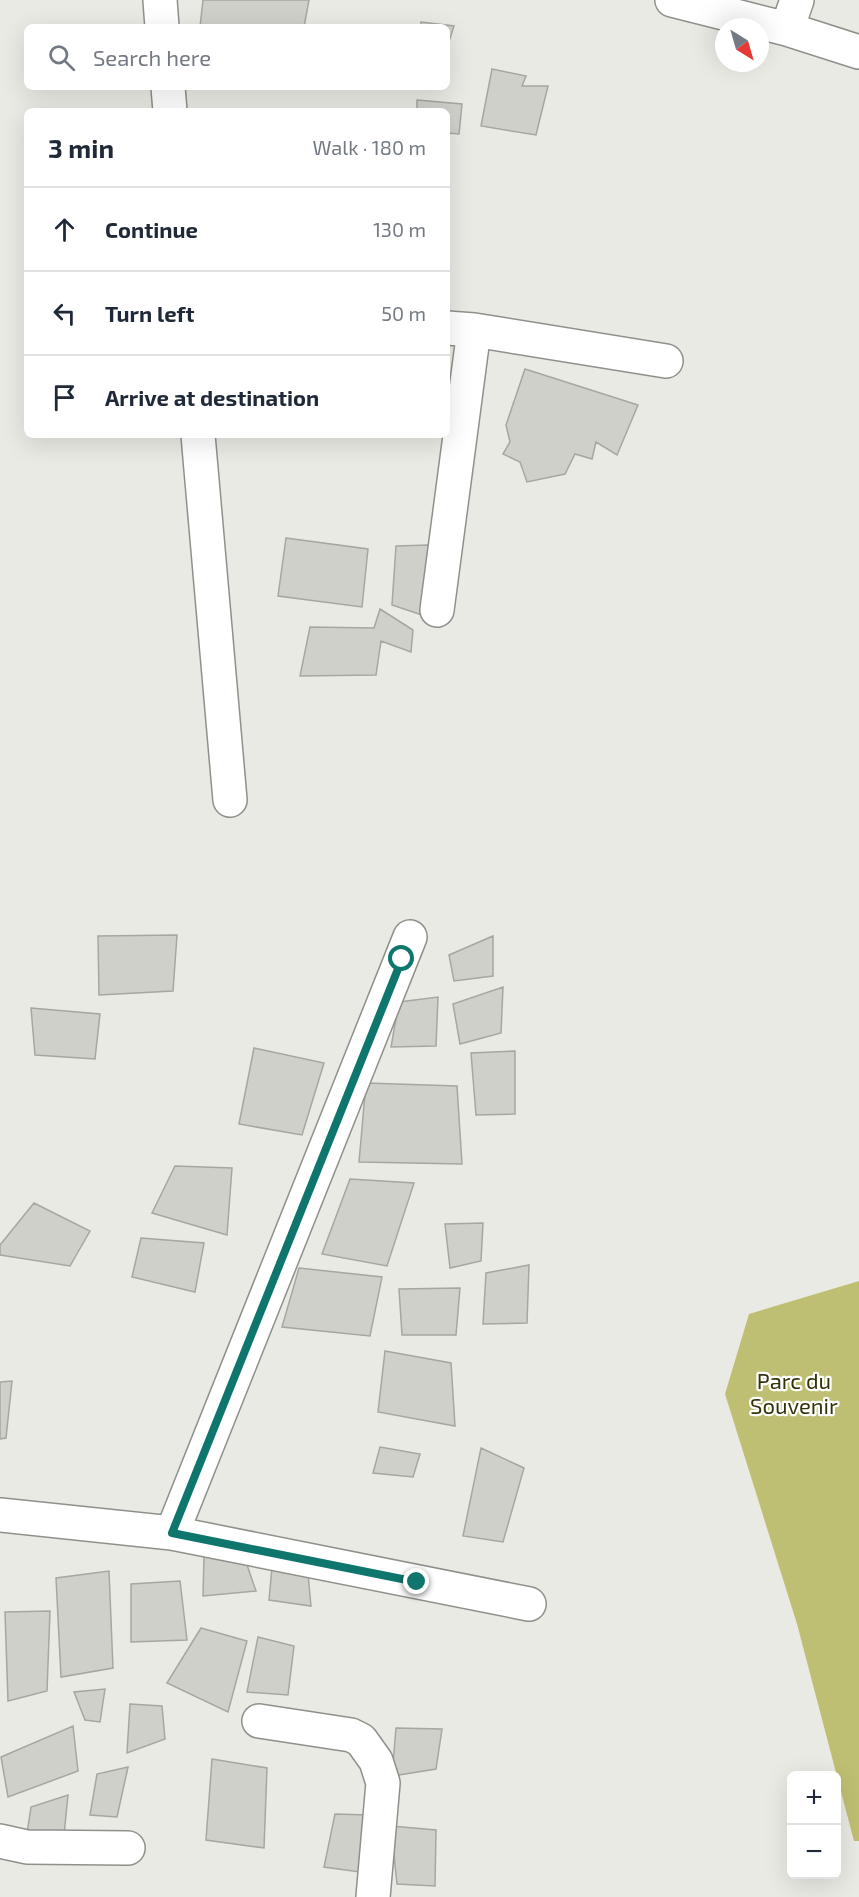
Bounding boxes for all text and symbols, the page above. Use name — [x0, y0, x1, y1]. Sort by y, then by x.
north arrow — [715, 18, 769, 72]
search box — [24, 24, 450, 90]
icon: search — [45, 41, 78, 74]
text: Search here — [93, 44, 211, 70]
text: 3 min — [48, 132, 114, 163]
text: Walk · 180 m — [313, 135, 426, 159]
icon: ahead — [48, 213, 81, 246]
text: Continue — [105, 216, 198, 242]
text: 130 m — [373, 217, 426, 241]
icon: left — [48, 297, 81, 330]
text: Turn left — [105, 300, 194, 326]
text: 50 m — [381, 301, 426, 325]
icon: arrive — [48, 381, 81, 414]
text: Arrive at destination — [105, 384, 319, 410]
route start — [388, 945, 414, 971]
park label: Parc du Souvenir — [750, 1367, 838, 1418]
route end — [403, 1568, 429, 1594]
map controls — [787, 1771, 841, 1879]
button: + — [787, 1771, 841, 1825]
button: − — [787, 1825, 841, 1879]

